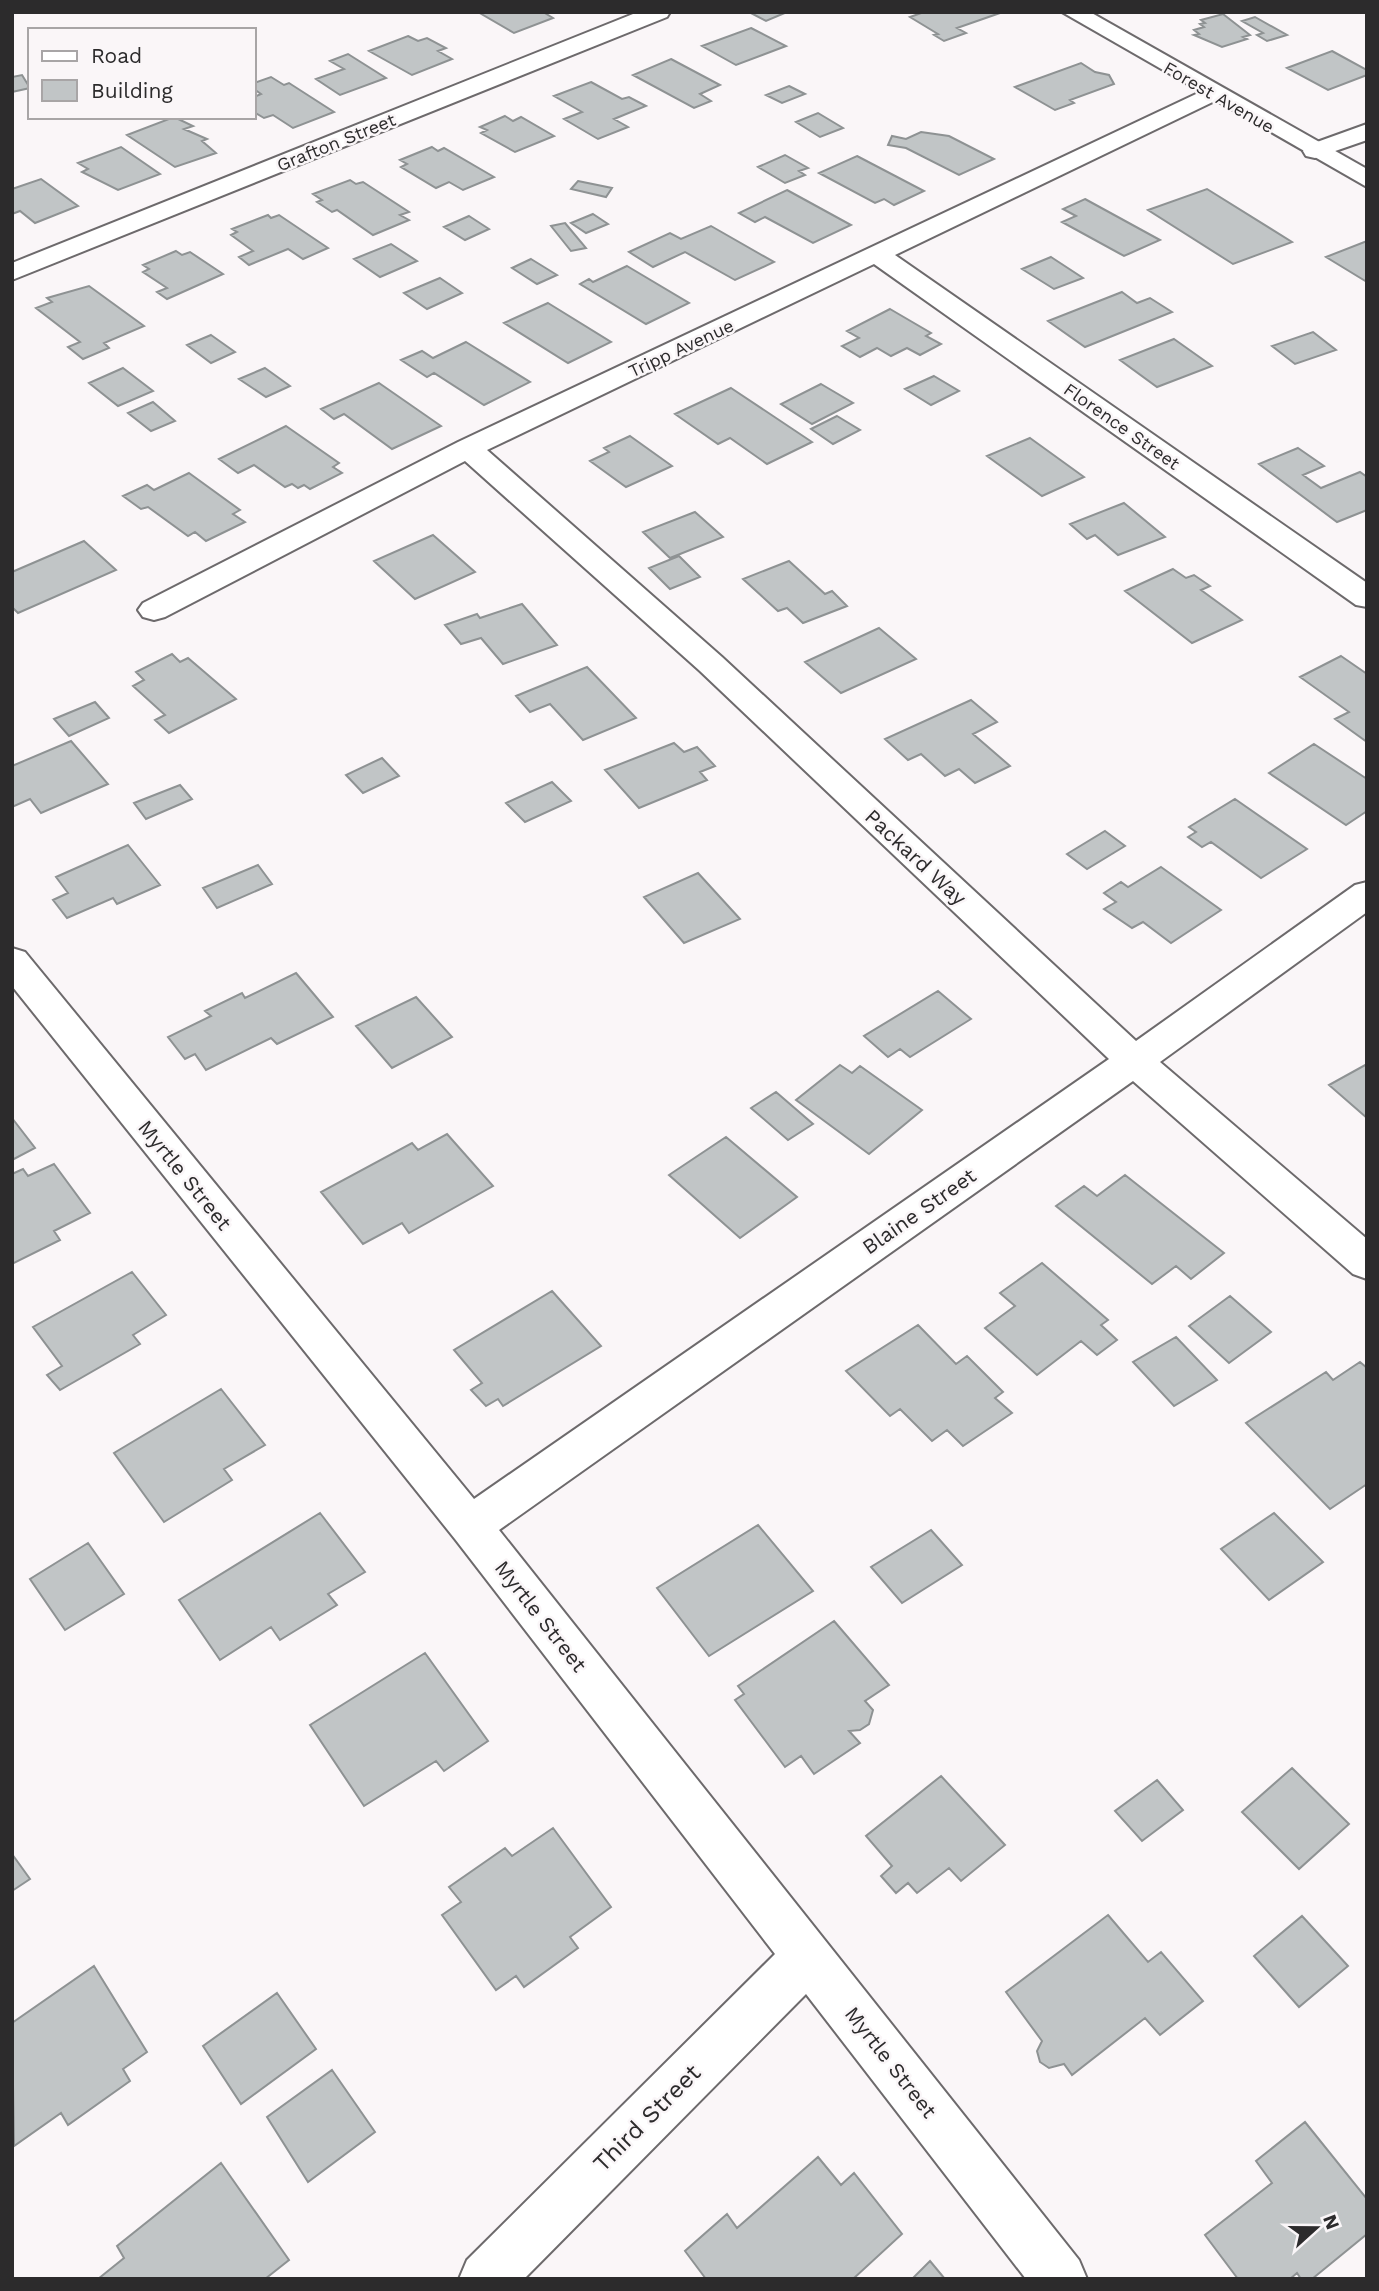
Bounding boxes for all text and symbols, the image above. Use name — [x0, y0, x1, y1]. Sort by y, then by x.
legend — [28, 28, 256, 119]
text: Road — [91, 43, 142, 68]
street label: Forest Avenue — [1160, 57, 1278, 137]
text: Building — [91, 78, 173, 103]
street label: Grafton Street — [274, 108, 399, 175]
street label: Tripp Avenue — [625, 315, 737, 381]
street label: Florence Street — [1060, 378, 1184, 474]
street label: Packard Way — [860, 804, 972, 910]
street label: Myrtle Street — [133, 1115, 237, 1235]
street label: Blaine Street — [857, 1162, 981, 1259]
street label: Myrtle Street — [490, 1555, 592, 1677]
street label: Myrtle Street — [840, 2001, 942, 2123]
street label: Third Street — [588, 2059, 706, 2177]
north arrow — [1281, 2193, 1351, 2263]
text: N — [1318, 2211, 1345, 2233]

